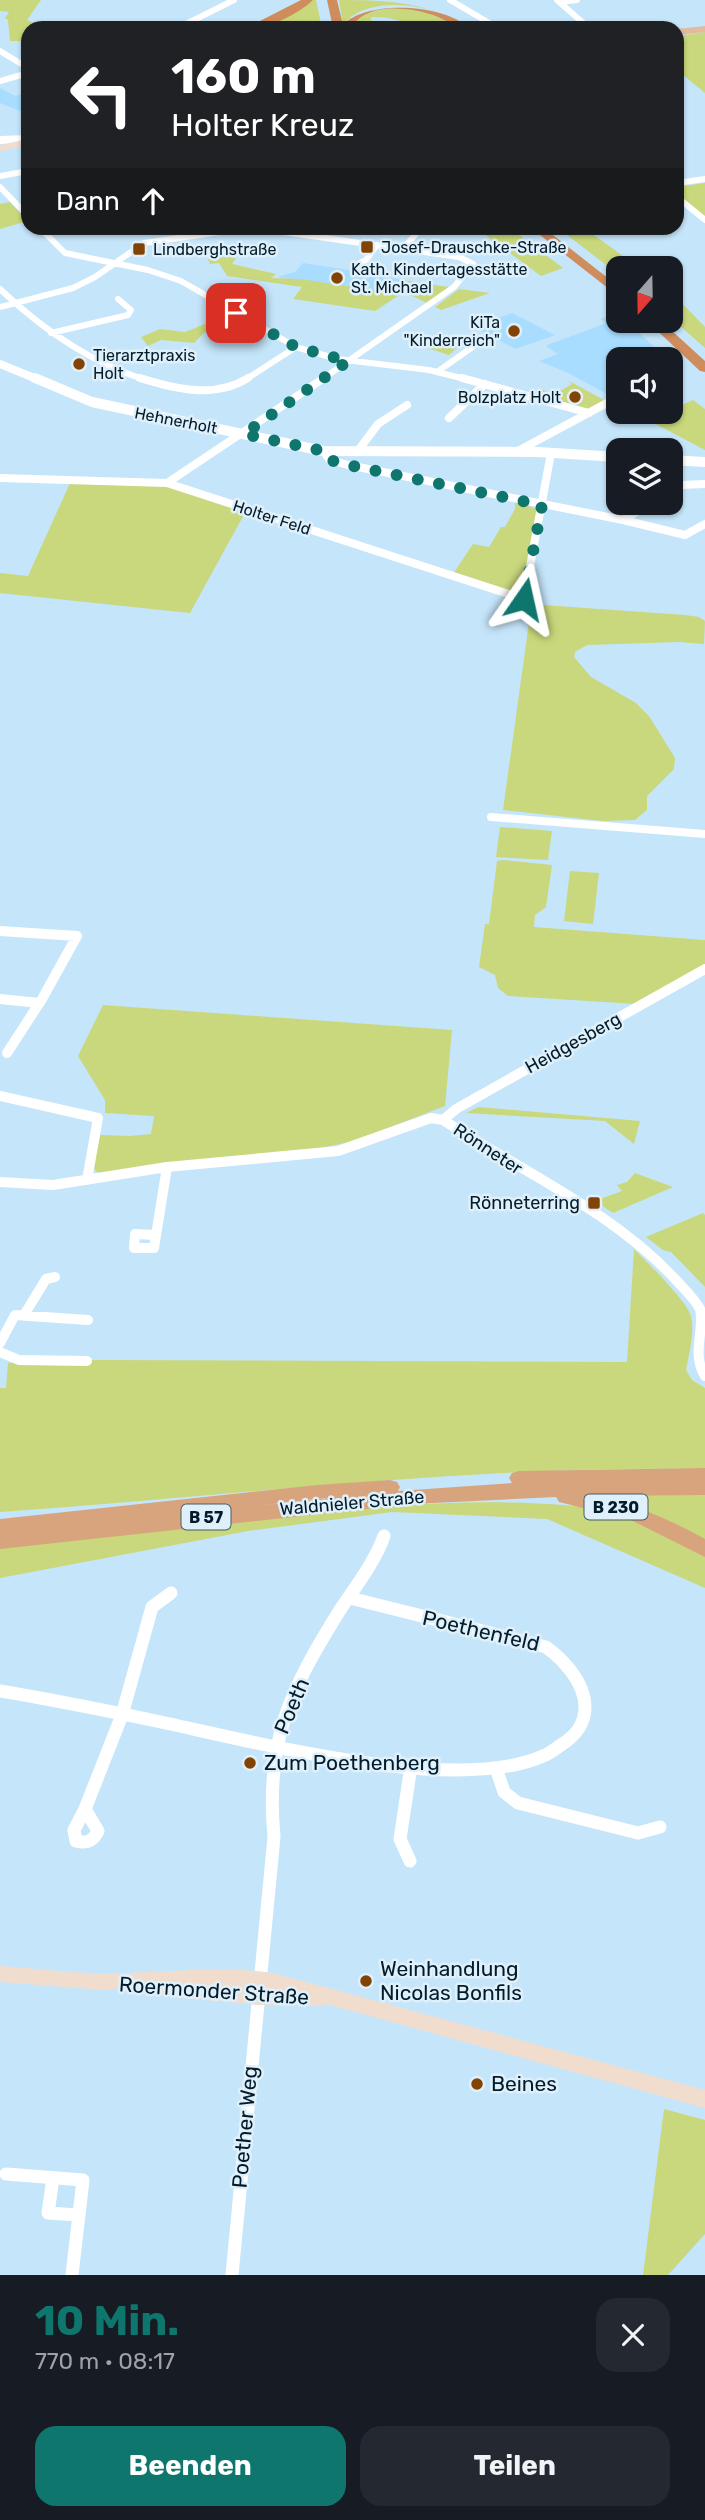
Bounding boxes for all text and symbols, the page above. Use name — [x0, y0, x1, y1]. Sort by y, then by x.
text: 160 m — [171, 47, 316, 105]
icon: left — [56, 49, 147, 140]
text: Holter Kreuz — [171, 106, 354, 144]
icon: ahead — [134, 182, 172, 220]
text: Dann — [56, 186, 120, 217]
place label: Josef-Drauschke-Straße — [381, 238, 567, 257]
marker: Josef-Drauschke-Straße — [359, 239, 375, 255]
place label: Lindberghstraße — [153, 240, 276, 259]
marker: Lindberghstraße — [131, 241, 147, 257]
north arrow — [606, 256, 682, 332]
map controls — [606, 256, 683, 515]
place label: Kath. Kindertagesstätte St. Michael — [351, 260, 527, 297]
marker: Kath. Kindertagesstätte St. Michael — [329, 270, 345, 286]
pin — [206, 283, 266, 343]
icon: arrive — [217, 294, 255, 332]
place label: KiTa "Kinderreich" — [403, 313, 500, 350]
marker: KiTa "Kinderreich" — [506, 323, 522, 339]
place label: Tierarztpraxis Holt — [93, 346, 195, 383]
button: sound — [606, 347, 683, 424]
marker: Tierarztpraxis Holt — [71, 356, 87, 372]
place label: Bolzplatz Holt — [458, 388, 561, 407]
marker: Bolzplatz Holt — [567, 389, 583, 405]
street label: Hehnerholt — [133, 403, 219, 438]
button: layers — [606, 438, 683, 515]
street label: Holter Feld — [230, 496, 313, 539]
position arrow — [487, 562, 561, 636]
street label: Heidgesberg — [521, 1008, 625, 1078]
street label: Rönneter — [449, 1119, 527, 1179]
place label: Rönneterring — [469, 1192, 580, 1214]
marker: Rönneterring — [586, 1195, 602, 1211]
street label: Waldnieler Straße — [279, 1486, 425, 1520]
road number: B 230 — [584, 1494, 648, 1520]
road number: B 57 — [182, 1504, 230, 1530]
street label: Poethenfeld — [420, 1605, 542, 1656]
street label: Poeth — [269, 1674, 314, 1737]
place label: Zum Poethenberg — [264, 1750, 440, 1775]
marker: Zum Poethenberg — [242, 1755, 258, 1771]
place label: Weinhandlung Nicolas Bonfils — [380, 1956, 522, 2005]
street label: Roermonder Straße — [118, 1971, 310, 2010]
marker: Weinhandlung Nicolas Bonfils — [358, 1973, 374, 1989]
street label: Poether Weg — [227, 2065, 262, 2189]
place label: Beines — [491, 2071, 557, 2096]
marker: Beines — [469, 2076, 485, 2092]
text: 10 Min. — [35, 2296, 179, 2346]
button: close — [596, 2298, 670, 2372]
text: 770 m · 08:17 — [35, 2347, 175, 2375]
button: Beenden — [35, 2426, 346, 2506]
button: Teilen — [360, 2426, 670, 2506]

